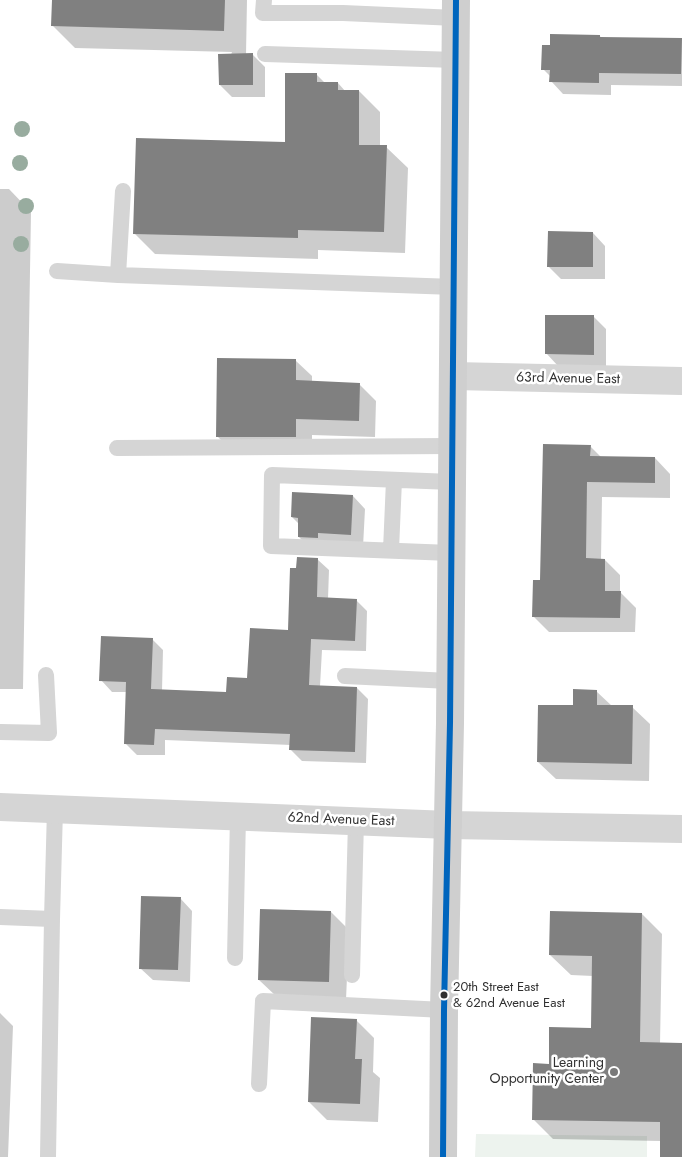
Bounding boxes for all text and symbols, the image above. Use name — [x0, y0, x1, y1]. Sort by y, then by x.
street label: 63rd Avenue East — [516, 370, 620, 388]
street label: 62nd Avenue East — [287, 810, 395, 830]
place label: 20th Street East & 62nd Avenue East — [453, 980, 565, 1011]
marker: 20th Street East & 62nd Avenue East — [439, 990, 449, 1000]
place label: Learning Opportunity Center — [490, 1056, 604, 1088]
marker: Learning Opportunity Center — [608, 1066, 620, 1078]

